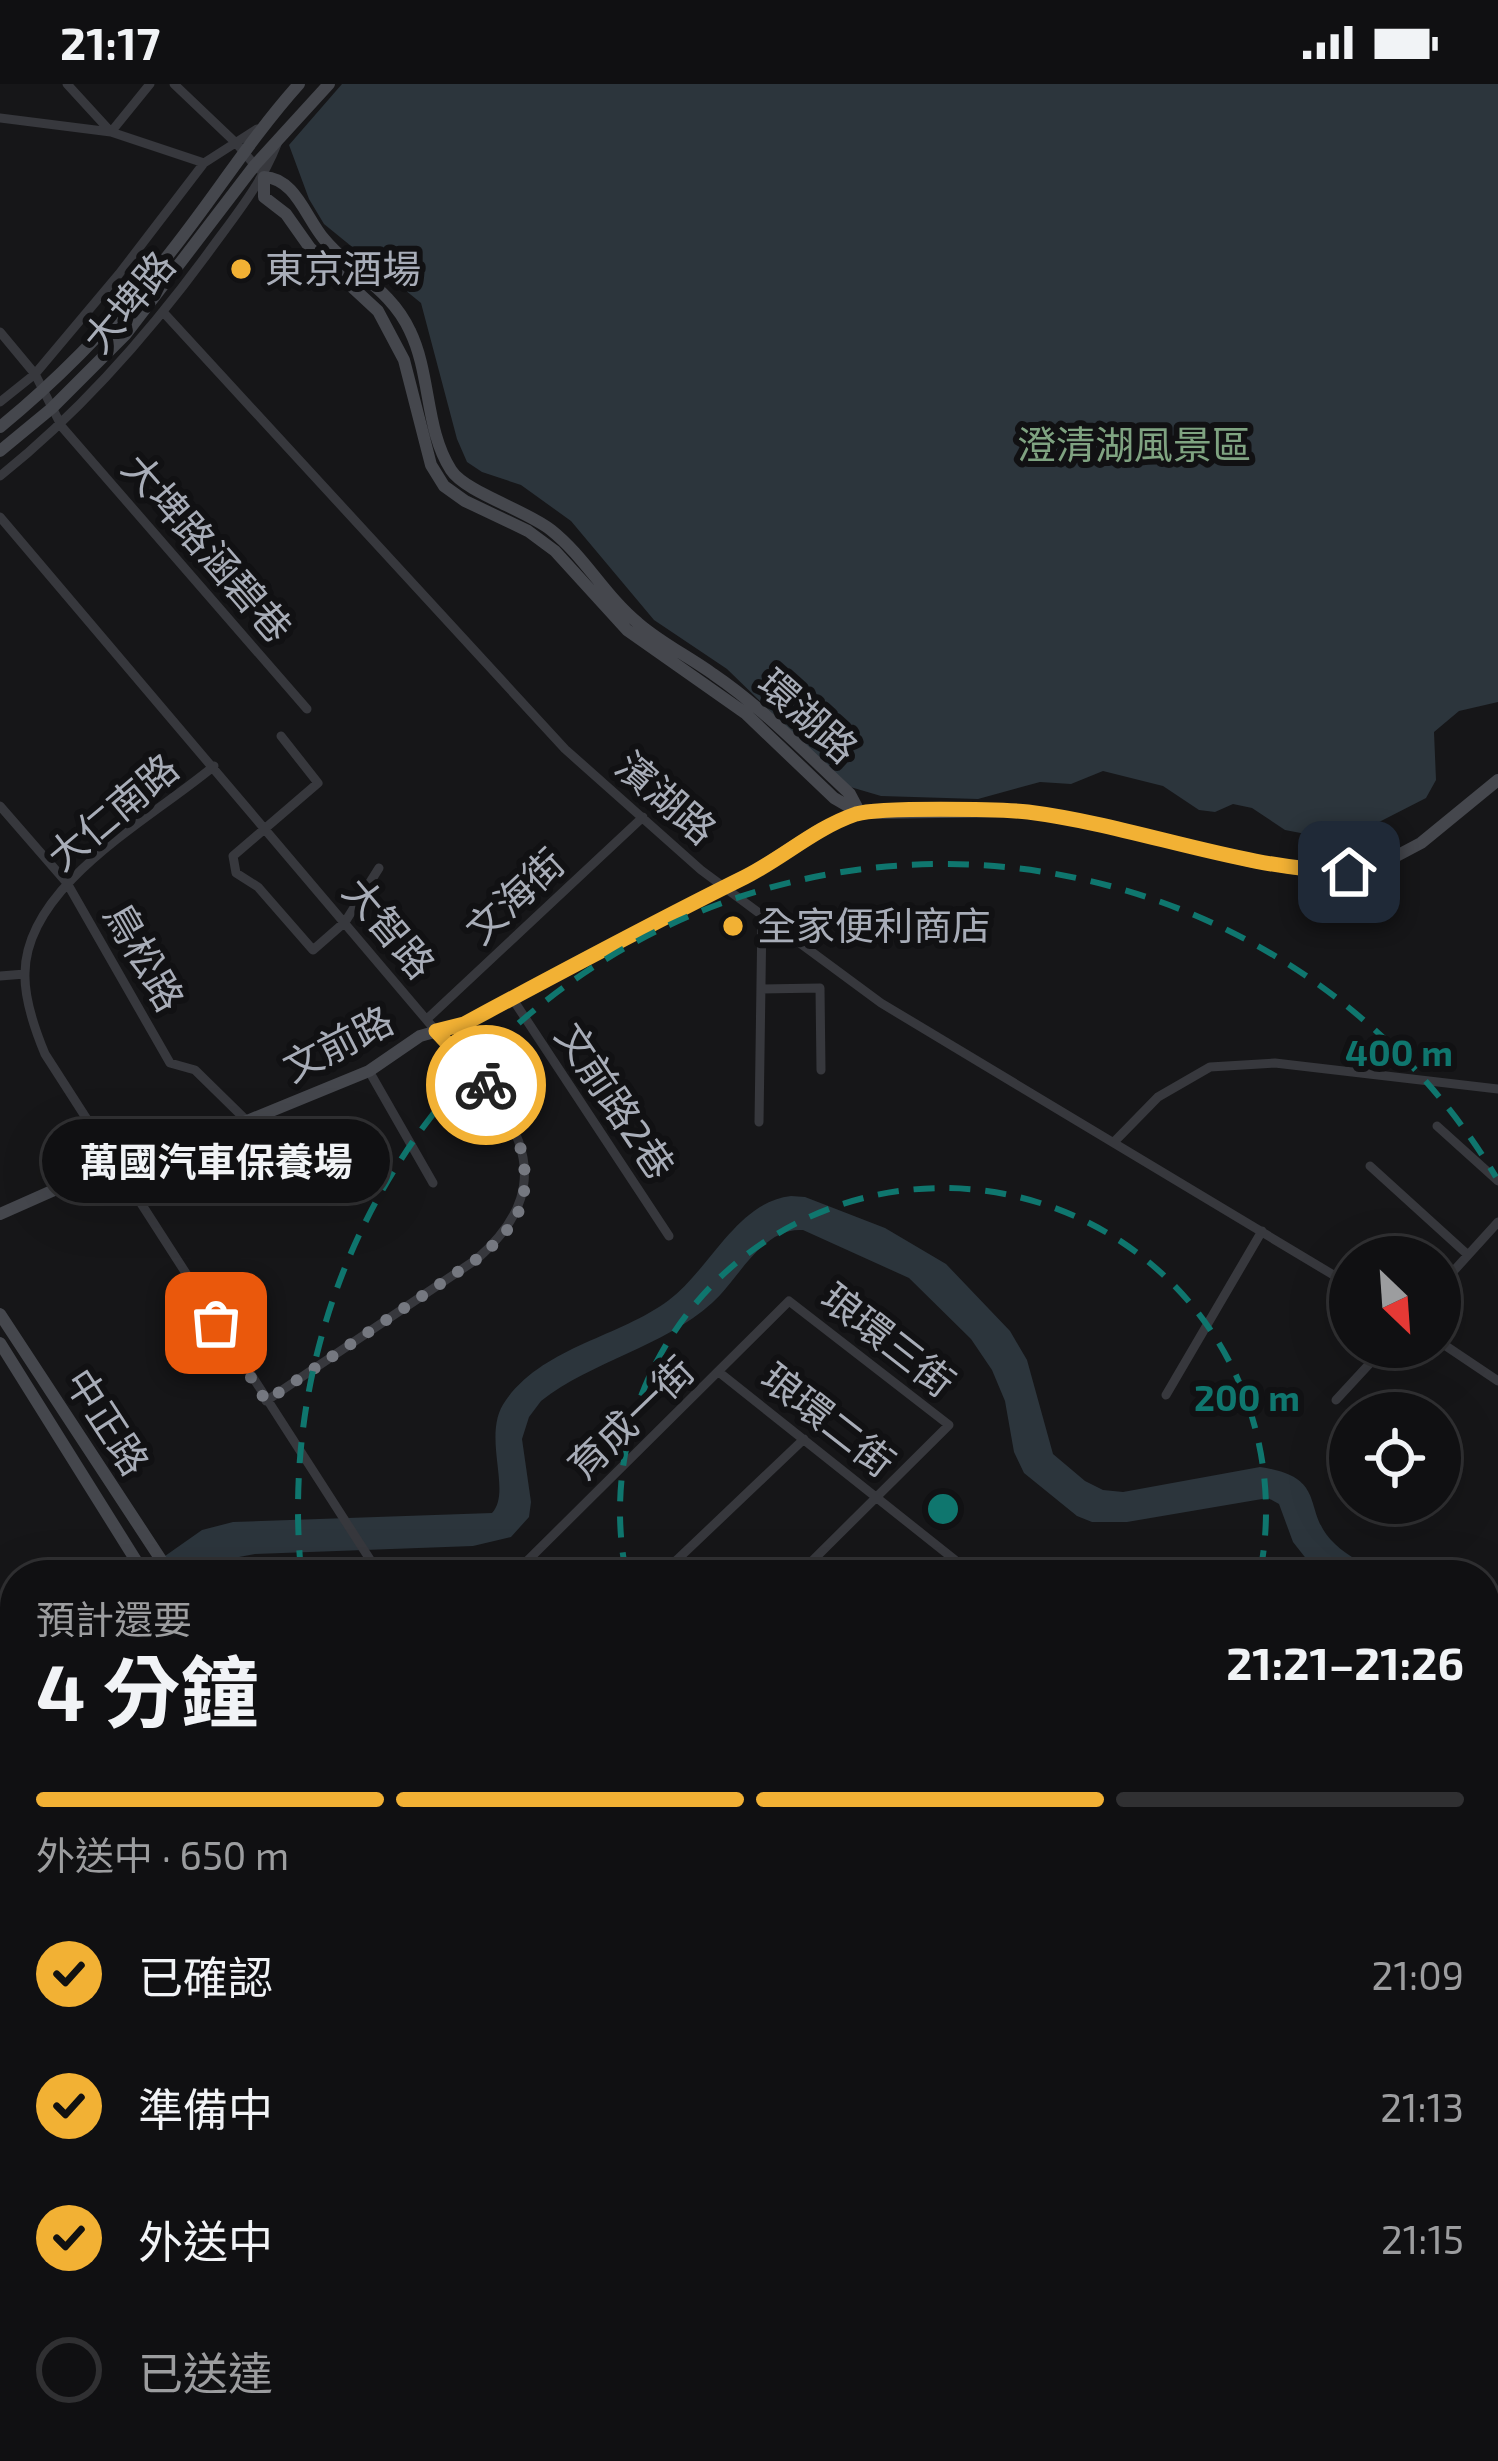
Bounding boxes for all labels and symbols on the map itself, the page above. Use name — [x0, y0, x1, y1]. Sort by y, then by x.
street label: 大埤路 — [72, 241, 183, 361]
place label: 東京酒場 — [265, 244, 421, 291]
marker: 東京酒場 — [228, 256, 254, 282]
park label: 澄清湖風景區 — [1017, 420, 1251, 467]
street label: 大埤路涵碧巷 — [114, 443, 303, 651]
street label: 環湖路 — [750, 658, 868, 771]
street label: 濱湖路 — [607, 741, 727, 853]
street label: 大仁南路 — [37, 743, 187, 879]
pin — [1298, 821, 1400, 923]
street label: 文海街 — [455, 838, 573, 952]
street label: 大智路 — [335, 867, 446, 987]
street label: 鳥松路 — [96, 894, 195, 1019]
place label: 全家便利商店 — [757, 901, 991, 948]
marker: 全家便利商店 — [720, 913, 746, 939]
street label: 文前路 — [275, 995, 400, 1090]
street label: 文前路2巷 — [547, 1013, 685, 1187]
courier — [426, 1025, 546, 1145]
text: 400 m — [1345, 1030, 1453, 1073]
callout: 萬國汽車保養場 — [42, 1119, 390, 1203]
north arrow — [1329, 1236, 1461, 1368]
pin — [165, 1272, 267, 1374]
street label: 琅環三街 — [813, 1272, 965, 1405]
street label: 育成一街 — [558, 1346, 702, 1488]
street label: 琅環二街 — [753, 1352, 905, 1485]
street label: 中正路 — [57, 1359, 160, 1483]
text: 200 m — [1194, 1375, 1300, 1418]
centre of rings — [922, 1488, 964, 1530]

